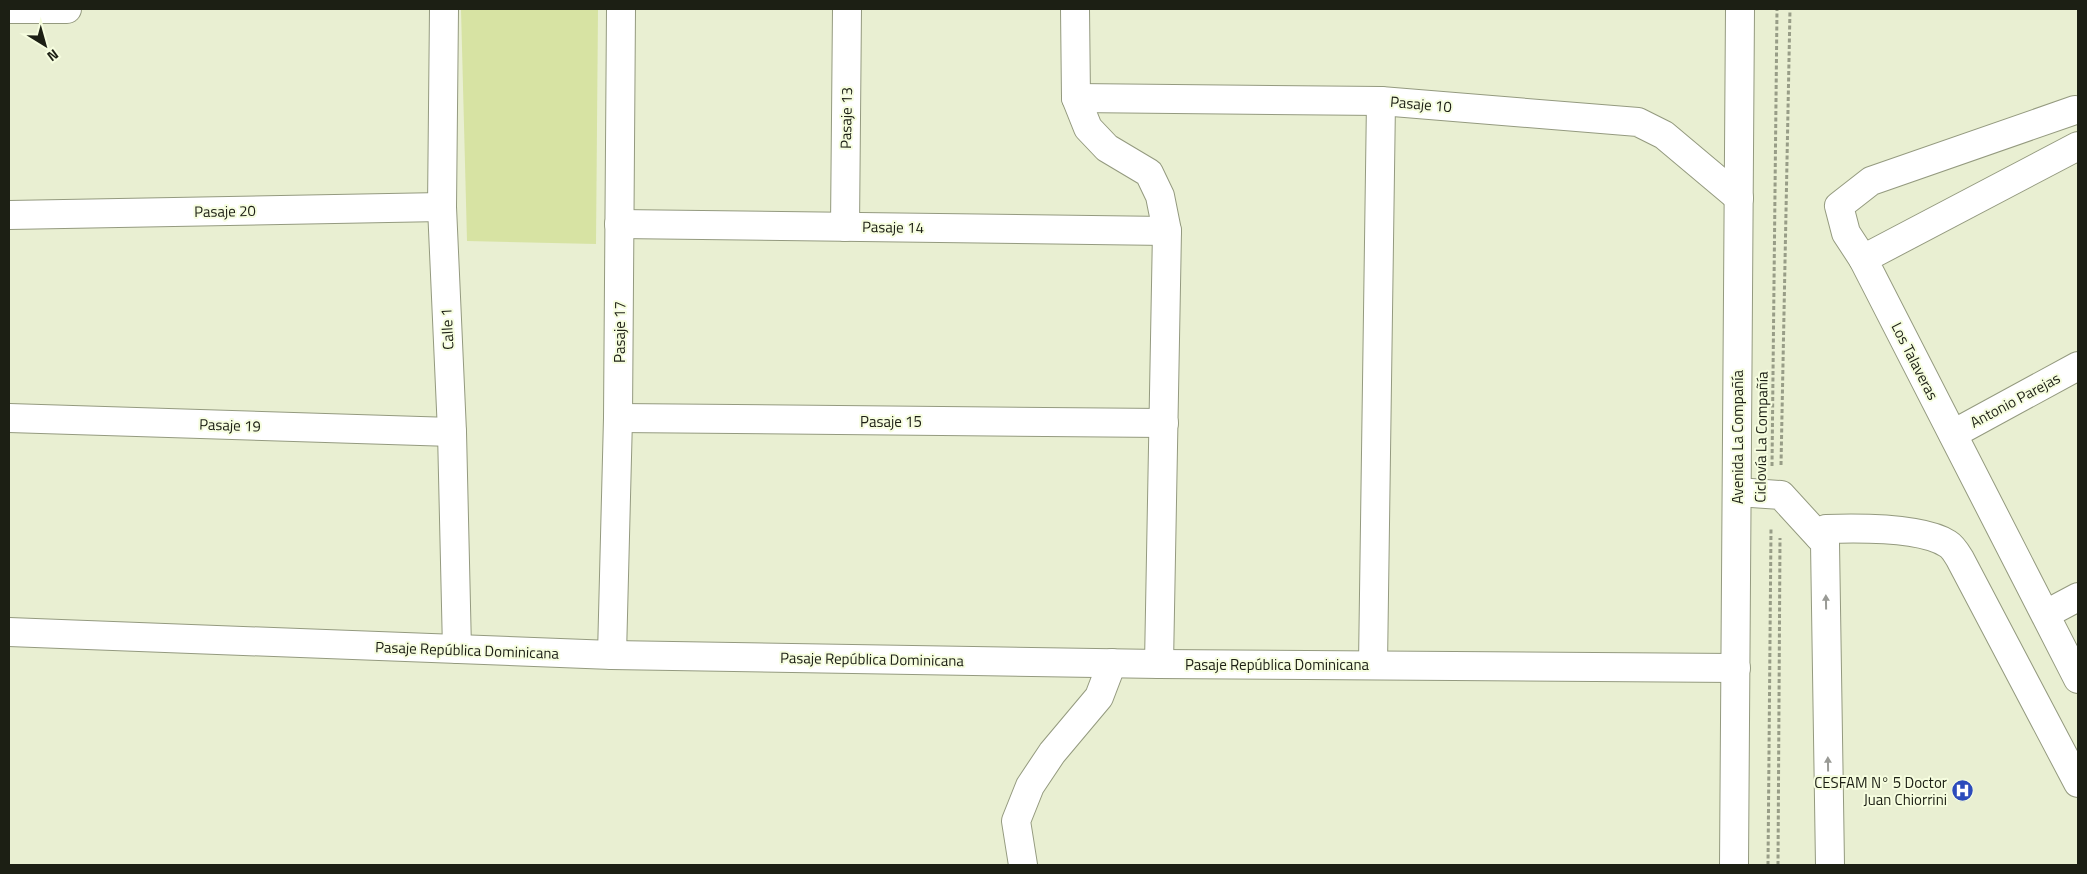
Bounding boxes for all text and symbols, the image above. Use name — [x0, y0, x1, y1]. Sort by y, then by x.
north arrow — [20, 20, 70, 70]
text: N — [43, 44, 63, 67]
street label: Pasaje 13 — [834, 87, 858, 149]
street label: Pasaje 10 — [1389, 90, 1453, 118]
street label: Pasaje 20 — [194, 199, 256, 223]
street label: Pasaje 14 — [862, 215, 924, 239]
street label: Pasaje 17 — [608, 301, 631, 363]
street label: Calle 1 — [434, 307, 460, 351]
street label: Los Talaveras — [1886, 318, 1944, 404]
street label: Antonio Parejas — [1966, 366, 2064, 433]
street label: Avenida La Compañía — [1726, 369, 1749, 504]
street label: Ciclovía La Compañía — [1748, 371, 1774, 503]
street label: Pasaje 15 — [860, 410, 922, 433]
street label: Pasaje 19 — [199, 412, 261, 438]
one-way arrow — [1822, 593, 1830, 609]
street label: Pasaje República Dominicana — [375, 635, 560, 665]
street label: Pasaje República Dominicana — [780, 646, 965, 672]
street label: Pasaje República Dominicana — [1185, 653, 1369, 676]
one-way arrow — [1824, 756, 1832, 772]
place label: CESFAM N° 5 Doctor Juan Chiorrini — [1814, 771, 1947, 811]
hospital icon: CESFAM N° 5 Doctor Juan Chiorrini — [1951, 779, 1975, 803]

